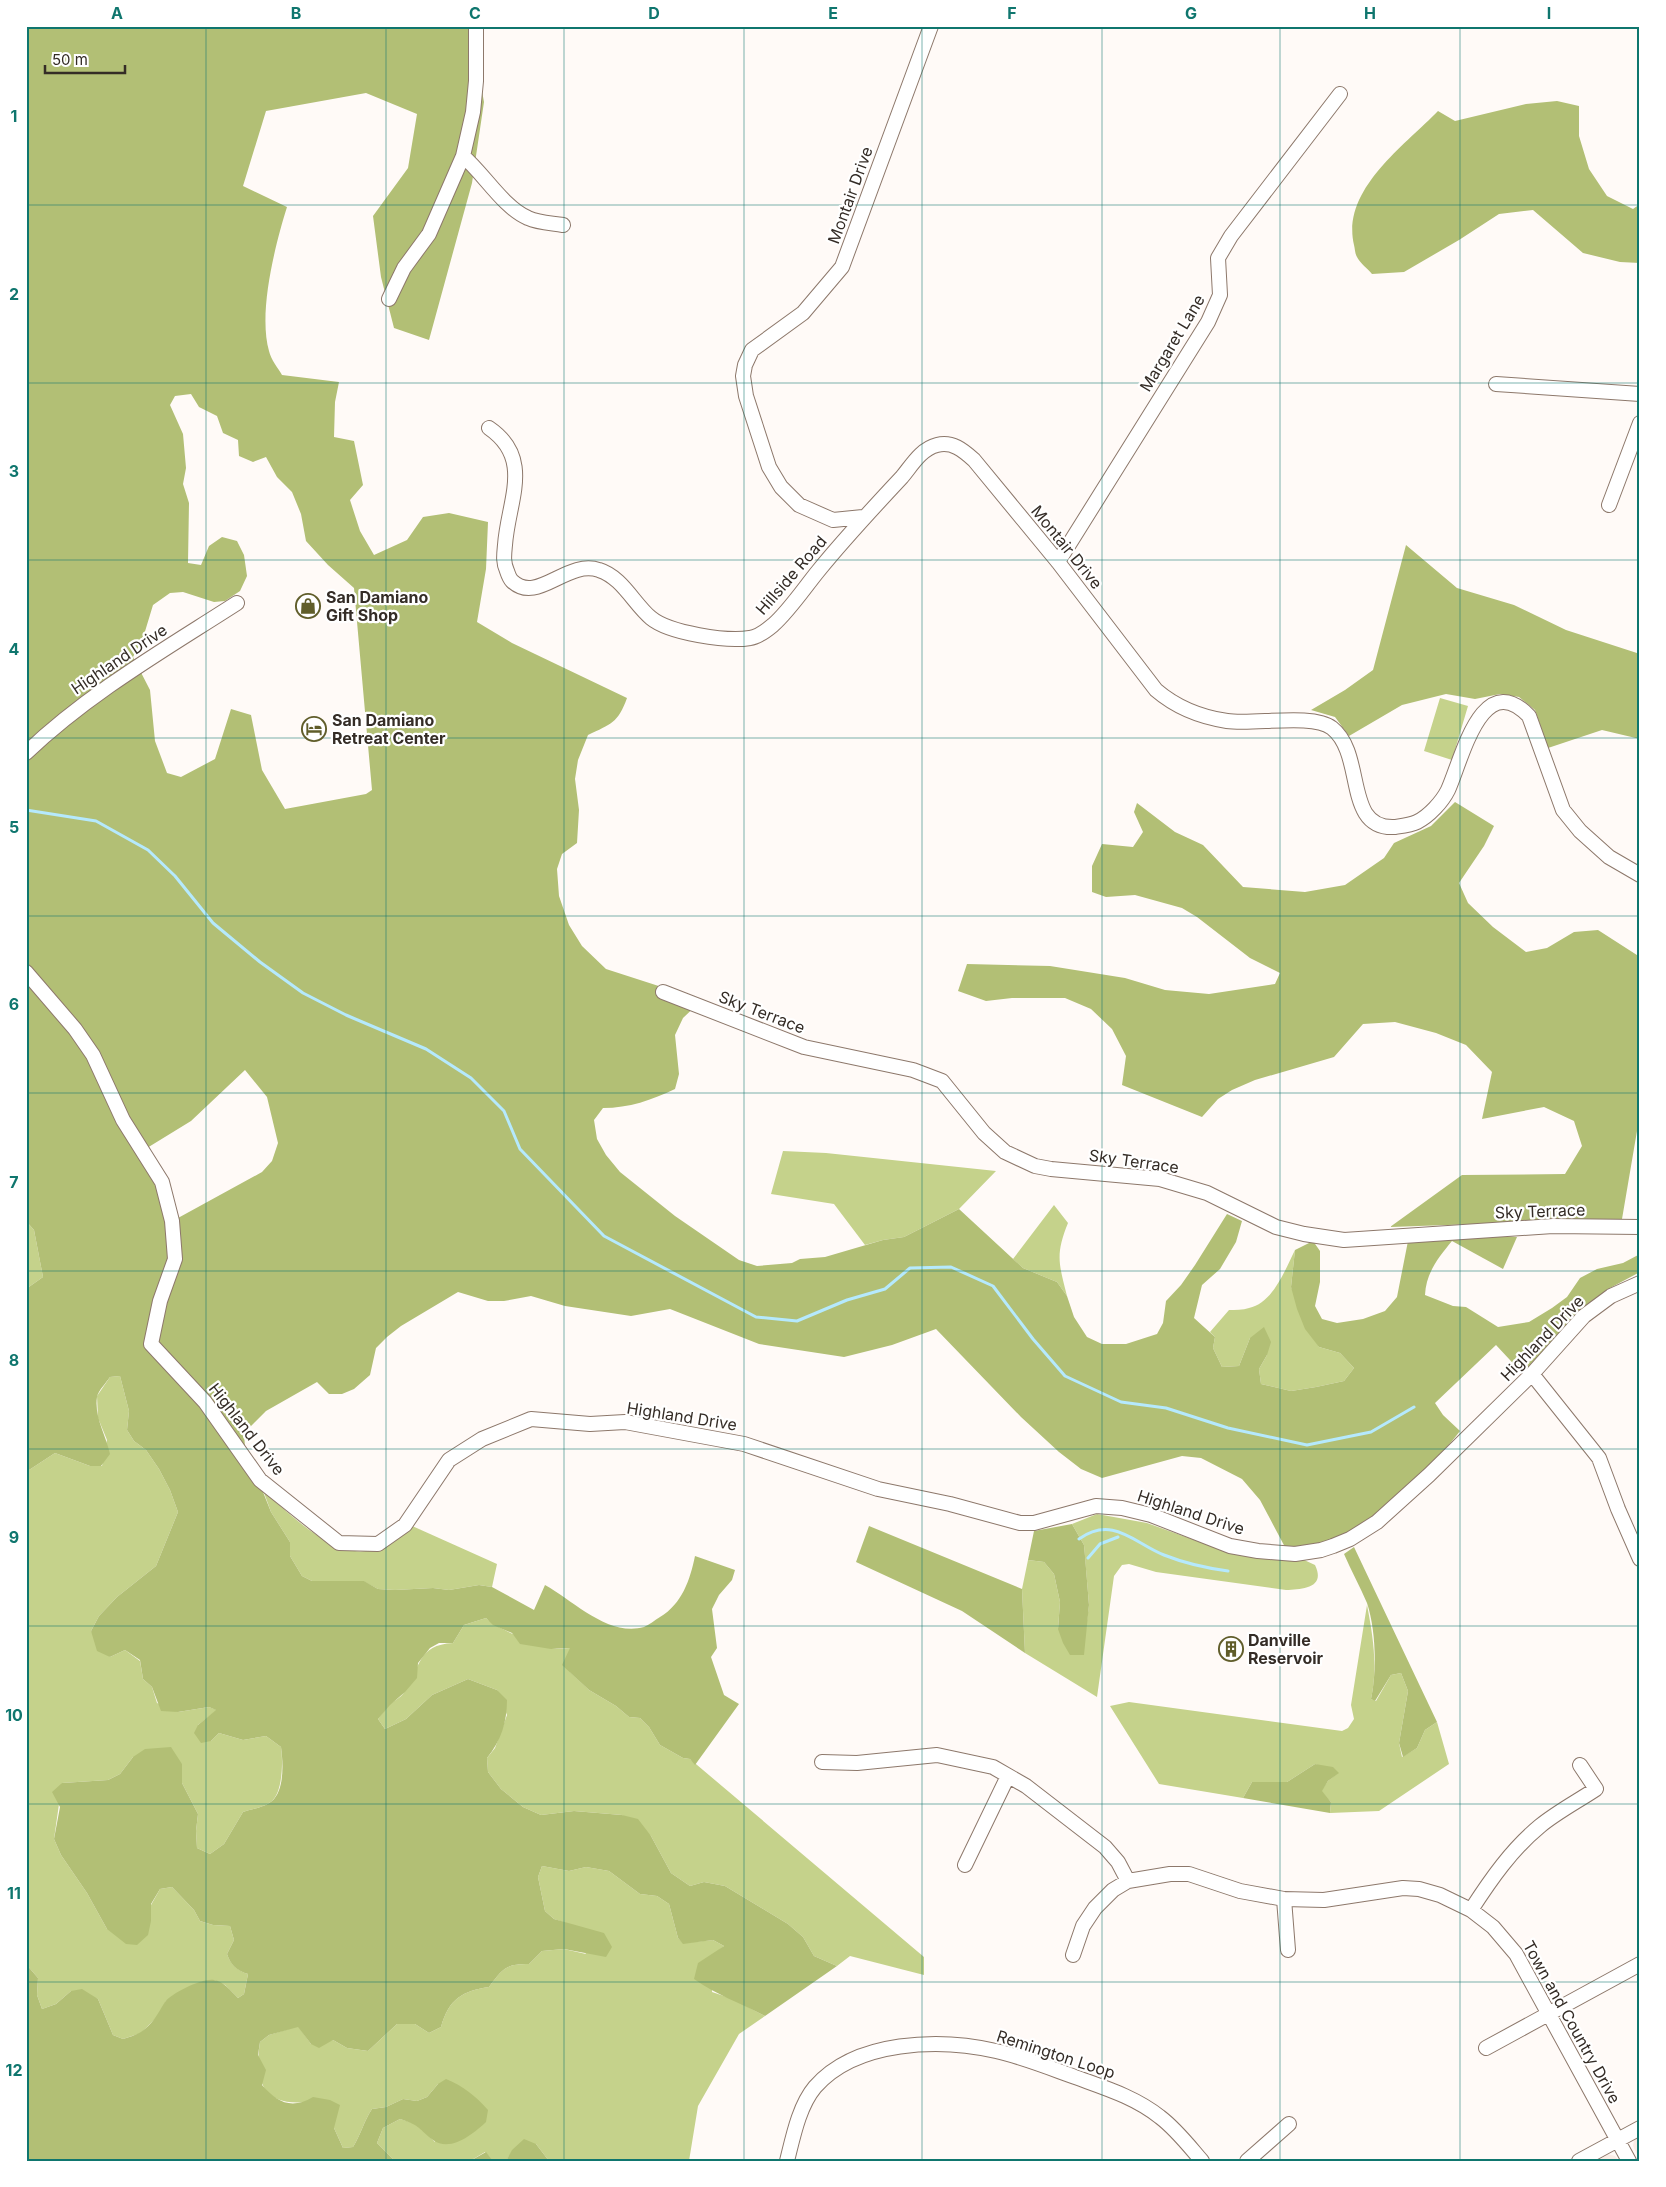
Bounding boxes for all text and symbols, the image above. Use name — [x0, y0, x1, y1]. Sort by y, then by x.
text: A — [111, 3, 123, 23]
text: B — [291, 3, 301, 23]
text: C — [469, 3, 481, 23]
text: D — [648, 3, 660, 23]
text: E — [828, 3, 838, 23]
text: F — [1007, 3, 1017, 23]
text: G — [1185, 3, 1197, 23]
text: H — [1364, 3, 1376, 23]
text: I — [1547, 3, 1551, 23]
scale bar — [45, 42, 125, 74]
text: 50 m — [52, 50, 88, 69]
text: 1 — [11, 106, 17, 126]
street label: Montair Drive — [823, 144, 877, 246]
text: 2 — [9, 284, 19, 304]
street label: Margaret Lane — [1135, 291, 1209, 395]
text: 3 — [9, 461, 19, 481]
street label: Montair Drive — [1027, 501, 1107, 593]
street label: Hillside Road — [751, 531, 831, 619]
place label: San Damiano Gift Shop — [326, 587, 429, 625]
shop icon: San Damiano Gift Shop — [295, 593, 321, 619]
street label: Highland Drive — [67, 620, 171, 698]
text: 4 — [9, 639, 20, 659]
place label: San Damiano Retreat Center — [332, 710, 446, 748]
hotel icon: San Damiano Retreat Center — [301, 716, 327, 742]
text: 5 — [9, 817, 19, 837]
street label: Sky Terrace — [716, 986, 808, 1038]
text: 6 — [9, 994, 19, 1014]
street label: Sky Terrace — [1088, 1145, 1180, 1177]
text: 7 — [9, 1172, 19, 1192]
street label: Sky Terrace — [1494, 1199, 1586, 1223]
street label: Highland Drive — [1496, 1291, 1588, 1385]
text: 8 — [9, 1350, 19, 1370]
street label: Highland Drive — [205, 1379, 289, 1479]
street label: Highland Drive — [625, 1397, 739, 1435]
street label: Highland Drive — [1135, 1485, 1247, 1539]
text: 9 — [9, 1527, 19, 1547]
place label: Danville Reservoir — [1248, 1630, 1324, 1668]
building icon: Danville Reservoir — [1218, 1636, 1244, 1662]
text: 10 — [5, 1705, 23, 1725]
text: 11 — [7, 1883, 21, 1903]
street label: Town and Country Drive — [1519, 1937, 1625, 2107]
street label: Remington Loop — [994, 2025, 1118, 2083]
text: 12 — [6, 2060, 22, 2080]

